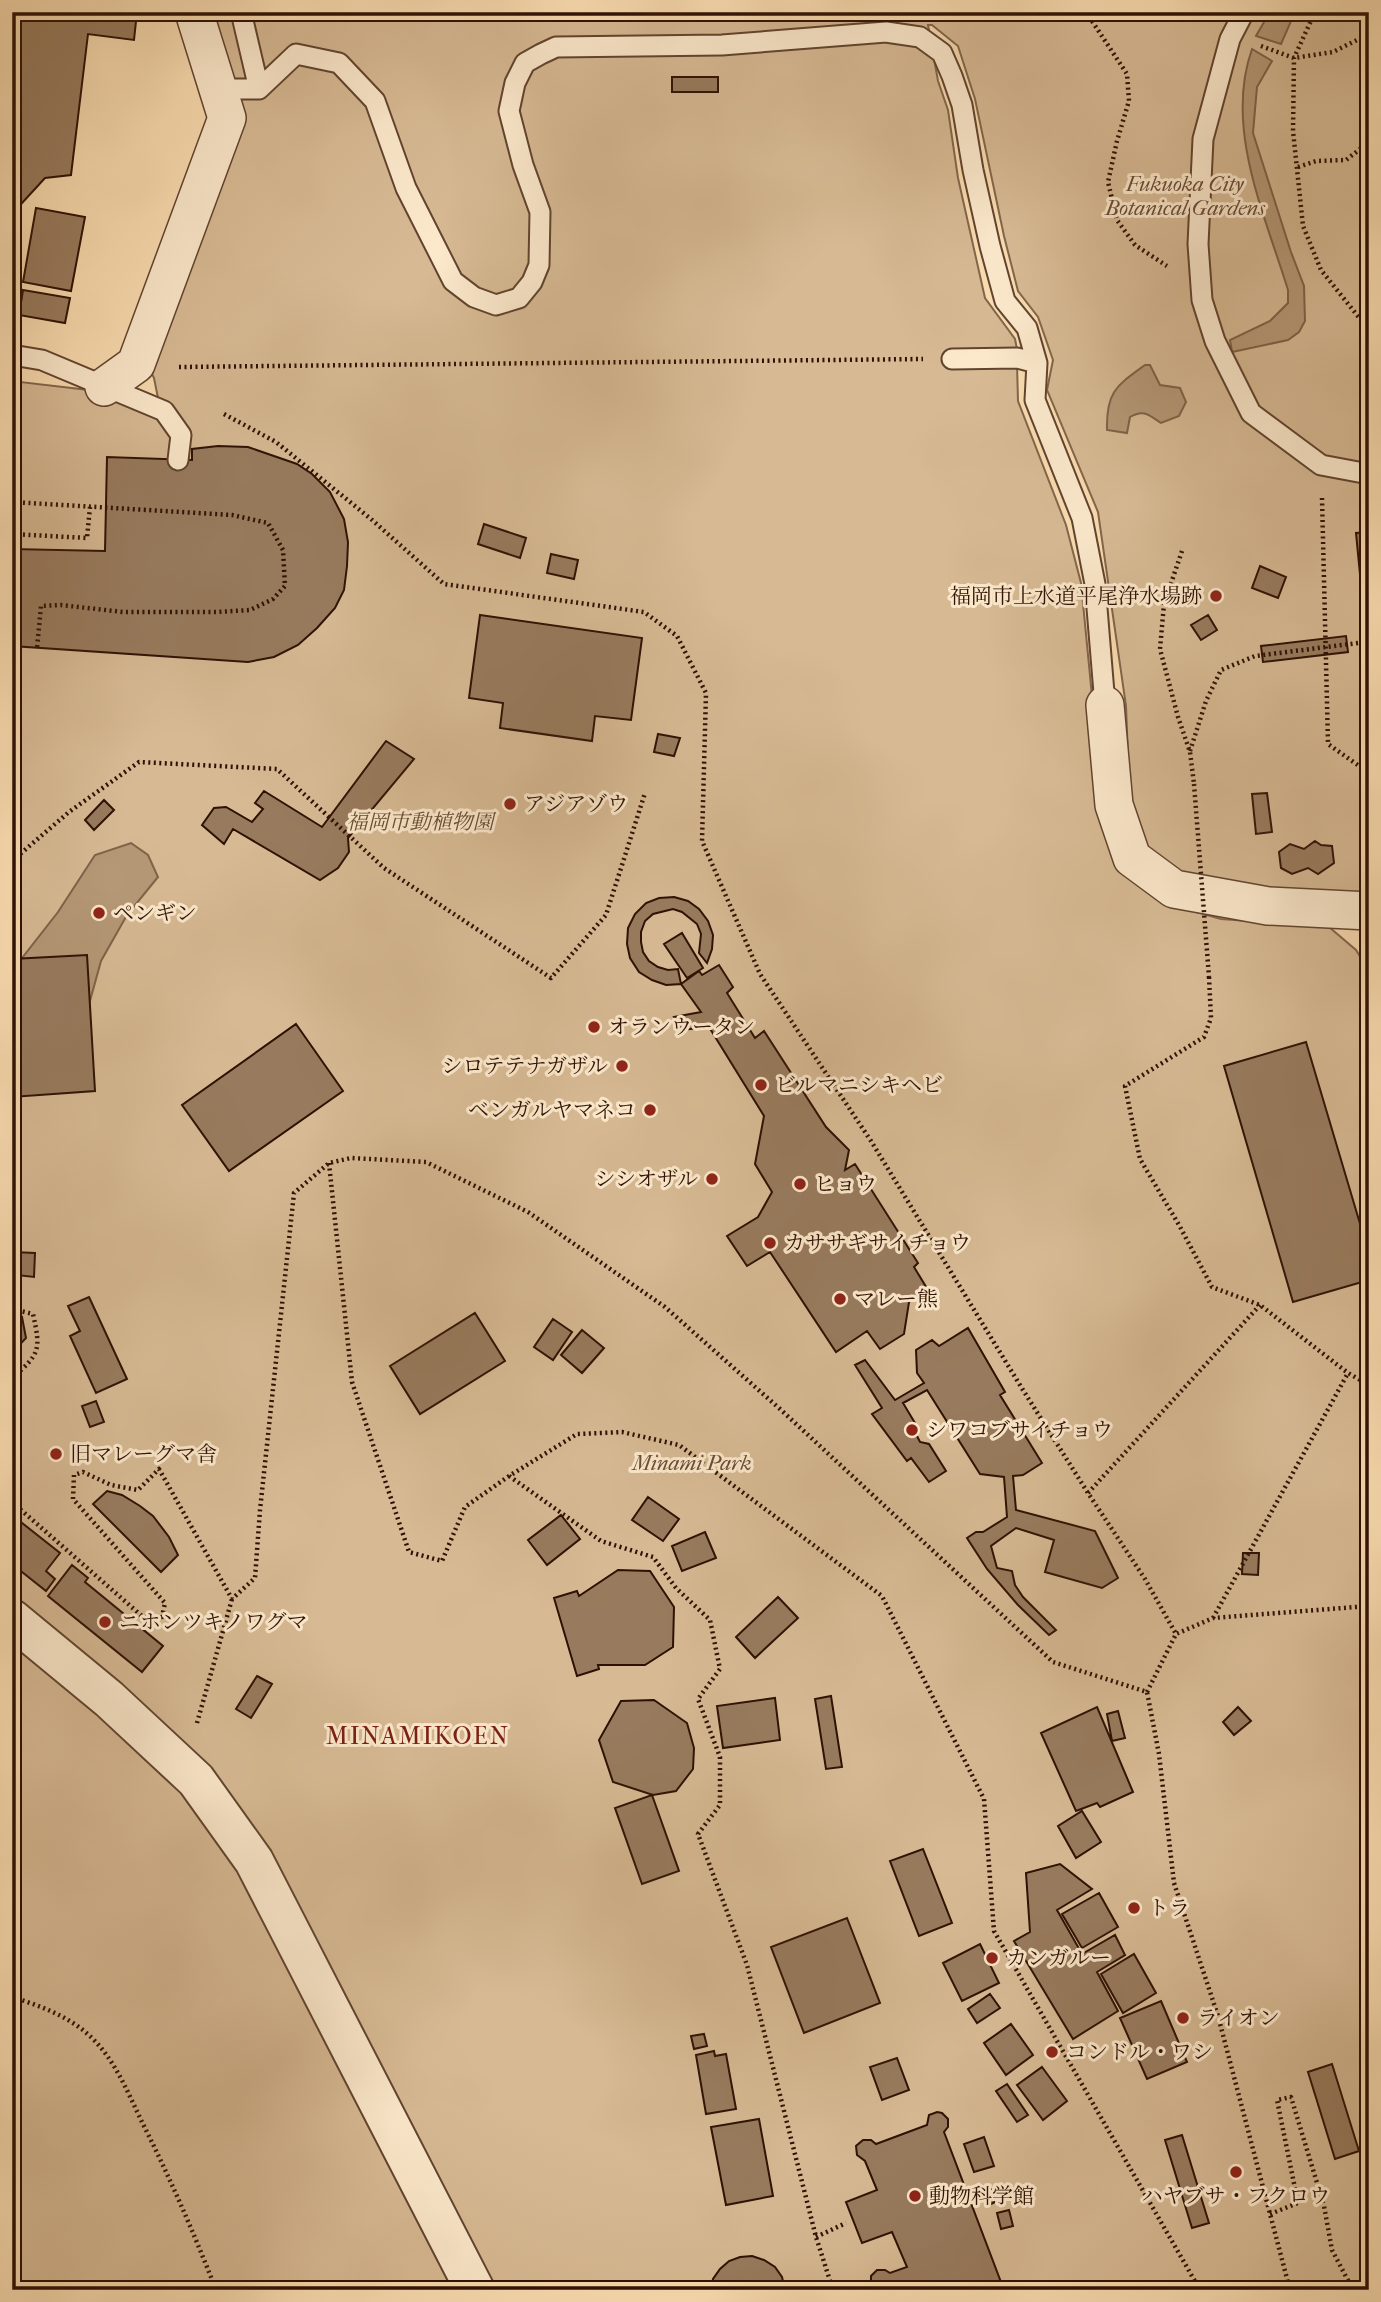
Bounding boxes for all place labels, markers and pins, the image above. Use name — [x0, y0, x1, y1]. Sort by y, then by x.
place label: 福岡市上水道平尾浄水場跡 — [950, 584, 1202, 608]
marker: 福岡市上水道平尾浄水場跡 — [1208, 588, 1224, 604]
place label: アジアゾウ — [524, 792, 628, 816]
marker: アジアゾウ — [502, 796, 518, 812]
place label: ペンギン — [113, 901, 197, 925]
marker: ペンギン — [91, 905, 107, 921]
place label: オランウータン — [608, 1015, 755, 1039]
marker: オランウータン — [586, 1019, 602, 1035]
place label: シロテテナガザル — [441, 1054, 608, 1078]
marker: シロテテナガザル — [614, 1058, 630, 1074]
place label: ビルマニシキヘビ — [775, 1073, 943, 1097]
marker: ビルマニシキヘビ — [753, 1077, 769, 1093]
place label: ベンガルヤマネコ — [468, 1098, 636, 1122]
marker: ベンガルヤマネコ — [642, 1102, 658, 1118]
place label: シシオザル — [595, 1167, 698, 1191]
marker: シシオザル — [704, 1171, 720, 1187]
place label: ヒョウ — [814, 1172, 877, 1196]
marker: ヒョウ — [792, 1176, 808, 1192]
place label: カササギサイチョウ — [784, 1231, 971, 1255]
marker: カササギサイチョウ — [762, 1235, 778, 1251]
place label: マレー熊 — [854, 1287, 938, 1311]
marker: マレー熊 — [832, 1291, 848, 1307]
place label: シワコブサイチョウ — [926, 1418, 1113, 1442]
marker: シワコブサイチョウ — [904, 1422, 920, 1438]
place label: 旧マレーグマ舎 — [70, 1442, 217, 1466]
marker: 旧マレーグマ舎 — [48, 1446, 64, 1462]
place label: ニホンツキノワグマ — [119, 1610, 308, 1634]
marker: ニホンツキノワグマ — [97, 1614, 113, 1630]
place label: トラ — [1148, 1896, 1190, 1920]
marker: トラ — [1126, 1900, 1142, 1916]
place label: カンガルー — [1006, 1946, 1111, 1970]
marker: カンガルー — [984, 1950, 1000, 1966]
place label: ライオン — [1197, 2006, 1280, 2030]
marker: ライオン — [1175, 2010, 1191, 2026]
place label: コンドル・ワシ — [1066, 2040, 1213, 2064]
marker: コンドル・ワシ — [1044, 2044, 1060, 2060]
marker: ハヤブサ・フクロウ — [1228, 2164, 1244, 2180]
place label: 動物科学館 — [929, 2184, 1034, 2208]
place label: ハヤブサ・フクロウ — [1142, 2184, 1330, 2208]
marker: 動物科学館 — [907, 2188, 923, 2204]

